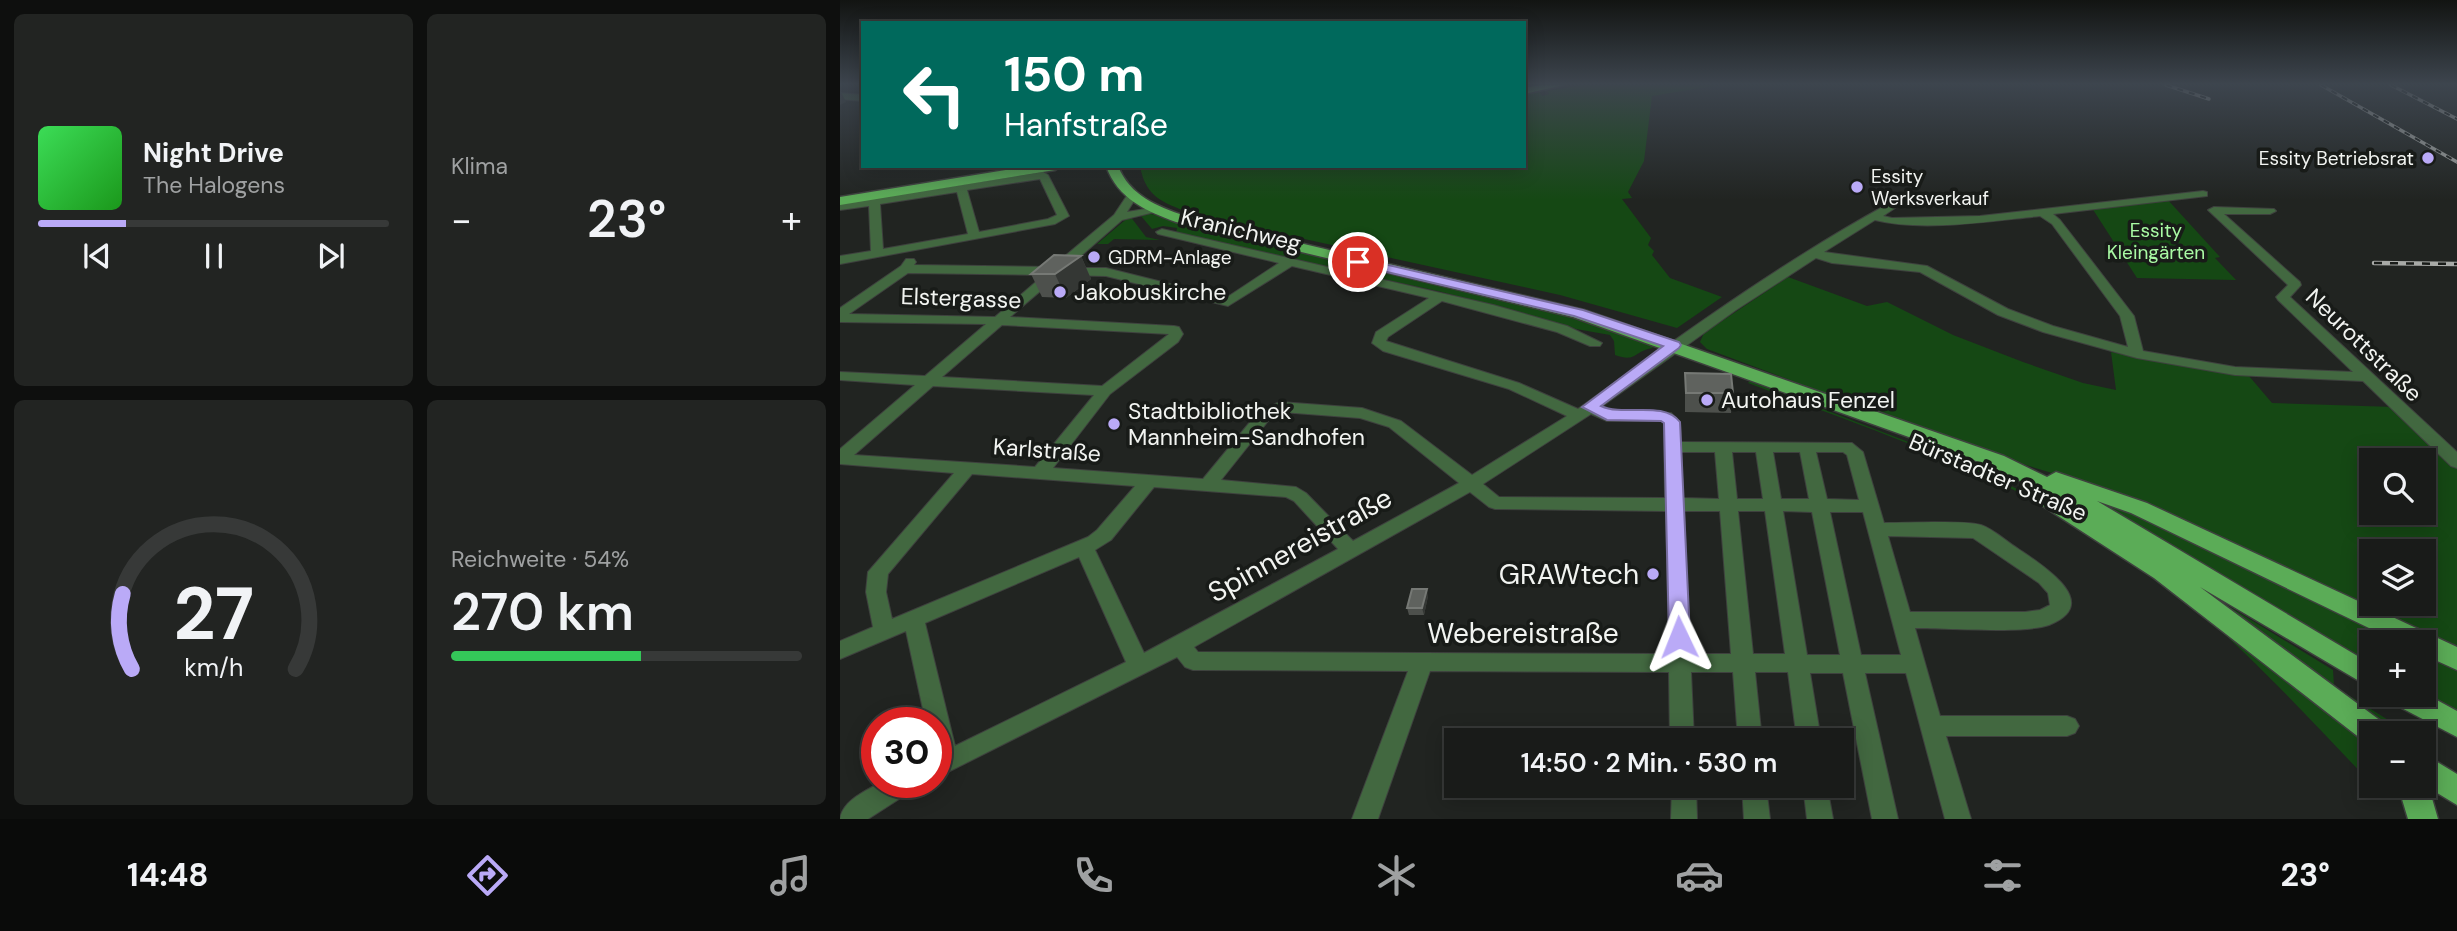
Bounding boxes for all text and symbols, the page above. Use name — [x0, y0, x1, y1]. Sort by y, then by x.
text: 150 m — [1004, 42, 1144, 106]
icon: left — [889, 49, 980, 140]
text: Hanfstraße — [1004, 104, 1168, 146]
text: Night Drive — [143, 136, 284, 170]
place label: Essity Betriebsrat — [2259, 146, 2414, 171]
marker: Essity Betriebsrat — [2420, 150, 2436, 166]
text: Klima — [451, 151, 508, 181]
place label: Essity Werksverkauf — [1871, 164, 1989, 211]
text: The Halogens — [143, 170, 285, 200]
marker: Essity Werksverkauf — [1849, 179, 1865, 195]
text: 23° — [587, 185, 666, 253]
text: − — [451, 195, 472, 245]
text: + — [781, 195, 802, 245]
street label: Kranichweg — [1178, 202, 1304, 258]
park label: Essity Kleingärten — [2107, 218, 2205, 265]
pin — [1328, 232, 1388, 292]
icon: previous — [78, 237, 116, 275]
icon: pause — [195, 237, 233, 275]
icon: next — [312, 237, 350, 275]
icon: arrive — [1339, 243, 1377, 281]
place label: GDRM-Anlage — [1108, 245, 1232, 270]
marker: GDRM-Anlage — [1086, 249, 1102, 265]
place label: Jakobuskirche — [1074, 277, 1226, 307]
street label: Elstergasse — [900, 281, 1022, 315]
street label: Neurottstraße — [2299, 282, 2429, 408]
marker: Jakobuskirche — [1052, 284, 1068, 300]
place label: Autohaus Fenzel — [1721, 385, 1895, 415]
marker: Autohaus Fenzel — [1699, 392, 1715, 408]
place label: Stadtbibliothek Mannheim-Sandhofen — [1128, 396, 1365, 452]
marker: Stadtbibliothek Mannheim-Sandhofen — [1106, 416, 1122, 432]
street label: Bürstadter Straße — [1905, 426, 2091, 528]
street label: Karlstraße — [992, 431, 1102, 469]
map controls — [2359, 448, 2436, 798]
button: search — [2359, 448, 2436, 525]
street label: Spinnereistraße — [1201, 479, 1399, 611]
button: layers — [2359, 539, 2436, 616]
text: Reichweite · 54% — [451, 544, 629, 574]
place label: GRAWtech — [1499, 556, 1639, 593]
marker: GRAWtech — [1645, 566, 1661, 582]
text: 27 — [173, 567, 254, 662]
text: 270 km — [451, 578, 634, 646]
position arrow — [1642, 600, 1716, 674]
street label: Webereistraße — [1427, 615, 1619, 652]
button: + — [2359, 630, 2436, 707]
text: km/h — [184, 650, 243, 683]
speed limit sign: 30 — [861, 707, 952, 798]
button: − — [2359, 721, 2436, 798]
text: 14:50 · 2 Min. · 530 m — [1521, 746, 1777, 780]
icon: directions — [463, 851, 512, 900]
icon: music — [766, 851, 815, 900]
icon: phone — [1069, 851, 1118, 900]
icon: climate — [1372, 851, 1421, 900]
icon: car — [1675, 851, 1724, 900]
icon: filters — [1978, 851, 2027, 900]
text: 14:48 — [127, 854, 209, 896]
text: 23° — [2281, 854, 2330, 896]

